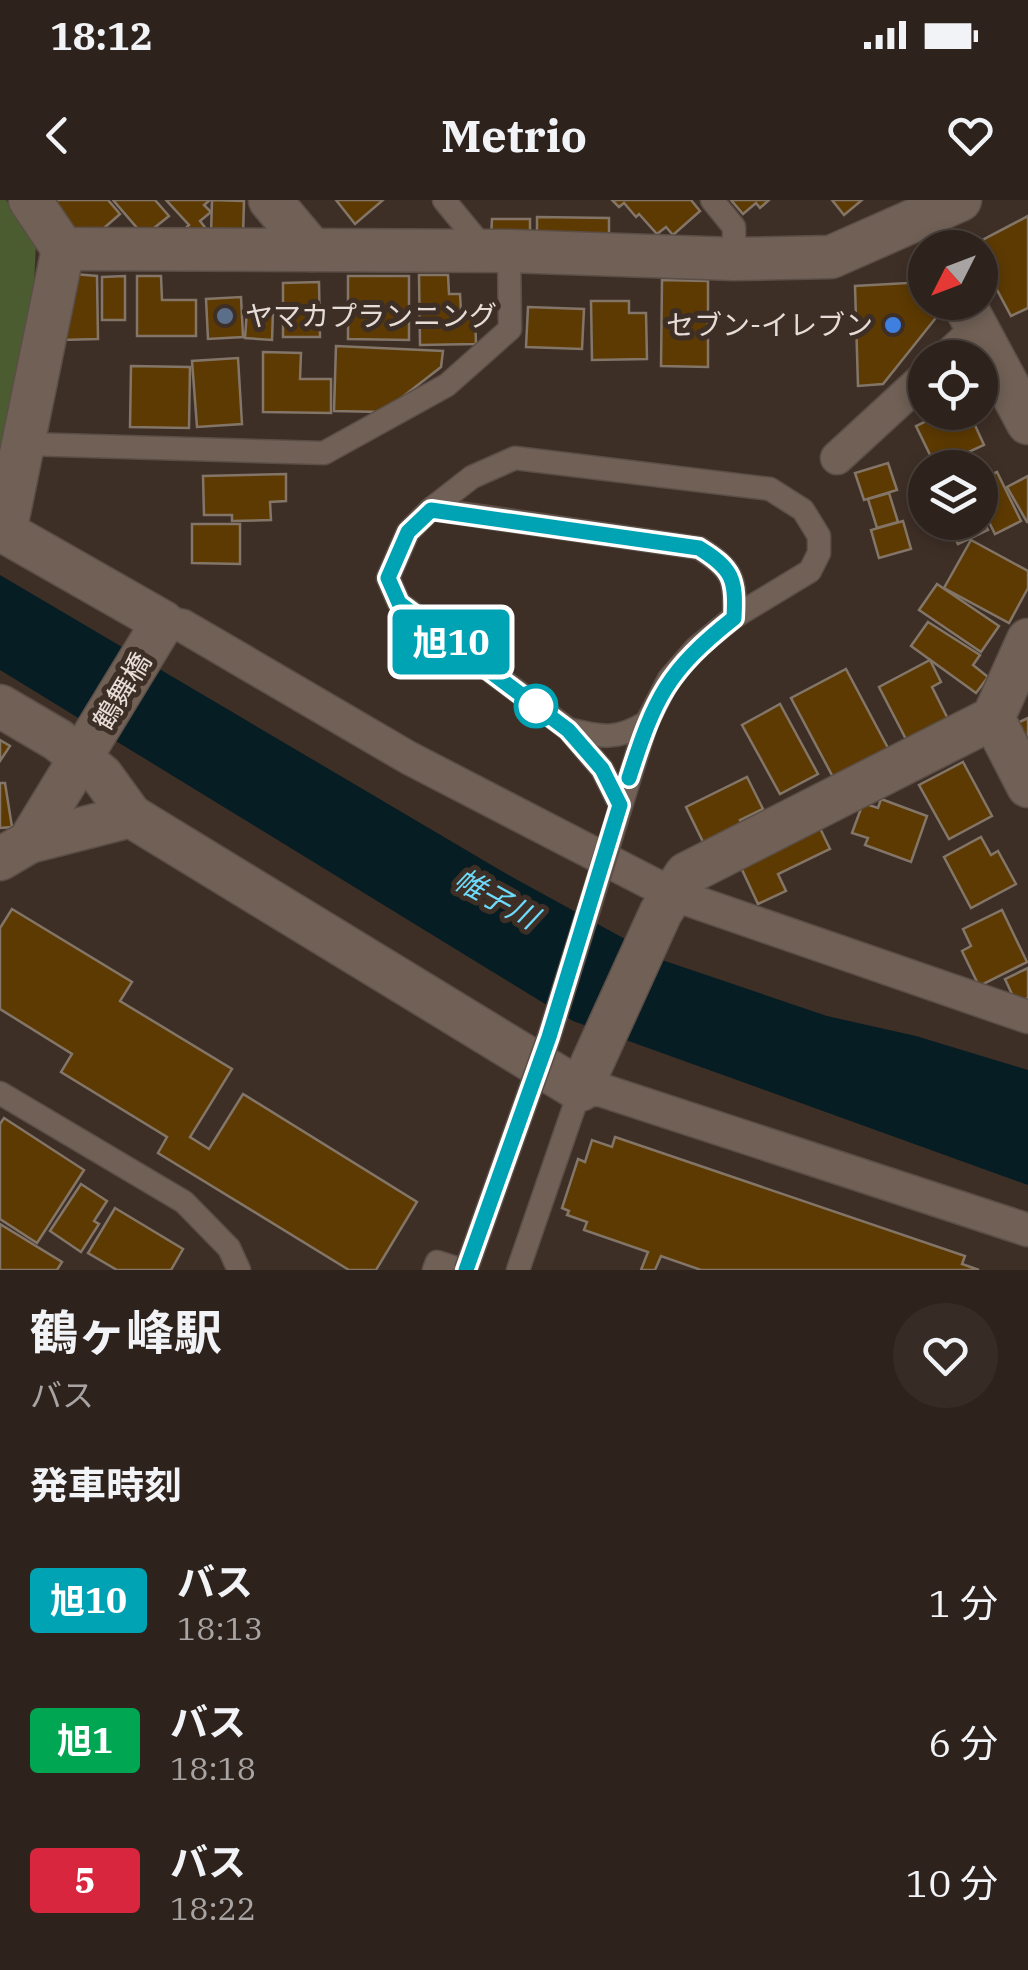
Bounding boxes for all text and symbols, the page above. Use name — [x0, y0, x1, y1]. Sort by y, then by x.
text: 18:12 — [50, 11, 153, 60]
text: Metrio — [441, 106, 587, 164]
icon: back — [30, 108, 85, 163]
icon: heart — [943, 108, 998, 163]
north arrow — [908, 230, 998, 320]
map controls — [908, 230, 998, 540]
place label: ヤマカプランニング — [245, 297, 497, 334]
marker: ヤマカプランニング — [214, 305, 236, 327]
place label: セブン-イレブン — [666, 306, 873, 343]
marker: セブン-イレブン — [882, 314, 904, 336]
button: locate — [908, 340, 998, 430]
button: layers — [908, 450, 998, 540]
line badge: 旭10 — [394, 610, 508, 674]
text: 旭10 — [412, 619, 490, 665]
street label: 鶴舞橋 — [84, 645, 159, 736]
unlabelled marker — [515, 685, 557, 727]
water label: 帷子川 — [448, 859, 548, 938]
text: 鶴ヶ峰駅 — [30, 1301, 222, 1363]
button: heart — [893, 1303, 998, 1408]
text: バス — [30, 1374, 94, 1416]
text: 発車時刻 — [30, 1460, 182, 1509]
text: バス — [177, 1557, 253, 1606]
text: 旭10 — [50, 1577, 127, 1623]
text: 1 分 — [928, 1578, 998, 1627]
text: 18:13 — [177, 1607, 263, 1649]
text: バス — [170, 1697, 246, 1746]
text: 旭1 — [57, 1717, 113, 1763]
text: 6 分 — [928, 1718, 998, 1767]
text: 18:18 — [170, 1747, 256, 1789]
text: バス — [170, 1837, 246, 1886]
text: 5 — [74, 1857, 96, 1903]
text: 10 分 — [906, 1858, 998, 1907]
text: 18:22 — [170, 1887, 256, 1929]

